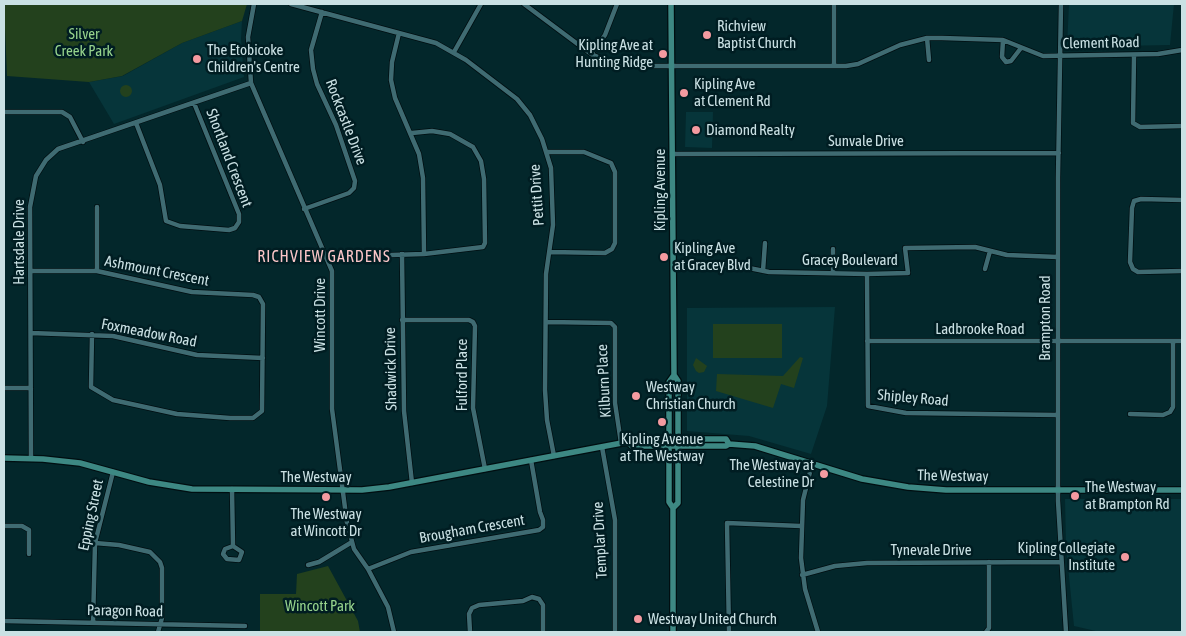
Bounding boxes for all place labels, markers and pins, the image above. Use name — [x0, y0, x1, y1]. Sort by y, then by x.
place label: Richview Baptist Church — [717, 17, 796, 52]
marker: Richview Baptist Church — [701, 29, 713, 41]
place label: Kipling Ave at Hunting Ridge — [575, 36, 653, 71]
place label: The Etobicoke Children's Centre — [207, 41, 300, 76]
marker: Kipling Ave at Hunting Ridge — [657, 48, 669, 60]
marker: The Etobicoke Children's Centre — [191, 53, 203, 65]
place label: Kipling Ave at Clement Rd — [694, 75, 771, 110]
marker: Kipling Ave at Clement Rd — [678, 87, 690, 99]
place label: Diamond Realty — [706, 121, 795, 139]
marker: Diamond Realty — [690, 124, 702, 136]
place label: Kipling Ave at Gracey Blvd — [674, 239, 751, 274]
marker: Kipling Ave at Gracey Blvd — [658, 251, 670, 263]
place label: Westway Christian Church — [646, 378, 736, 413]
marker: Westway Christian Church — [630, 390, 642, 402]
marker: Kipling Avenue at The Westway — [656, 416, 668, 428]
place label: Kipling Avenue at The Westway — [620, 430, 704, 465]
place label: The Westway at Celestine Dr — [729, 456, 814, 491]
marker: The Westway at Celestine Dr — [818, 468, 830, 480]
place label: The Westway at Brampton Rd — [1085, 478, 1170, 513]
marker: The Westway at Brampton Rd — [1069, 490, 1081, 502]
marker: The Westway at Wincott Dr — [320, 491, 332, 503]
place label: The Westway at Wincott Dr — [290, 505, 362, 540]
place label: Kipling Collegiate Institute — [1018, 539, 1115, 574]
marker: Kipling Collegiate Institute — [1119, 551, 1131, 563]
place label: Westway United Church — [648, 610, 777, 628]
marker: Westway United Church — [632, 613, 644, 625]

